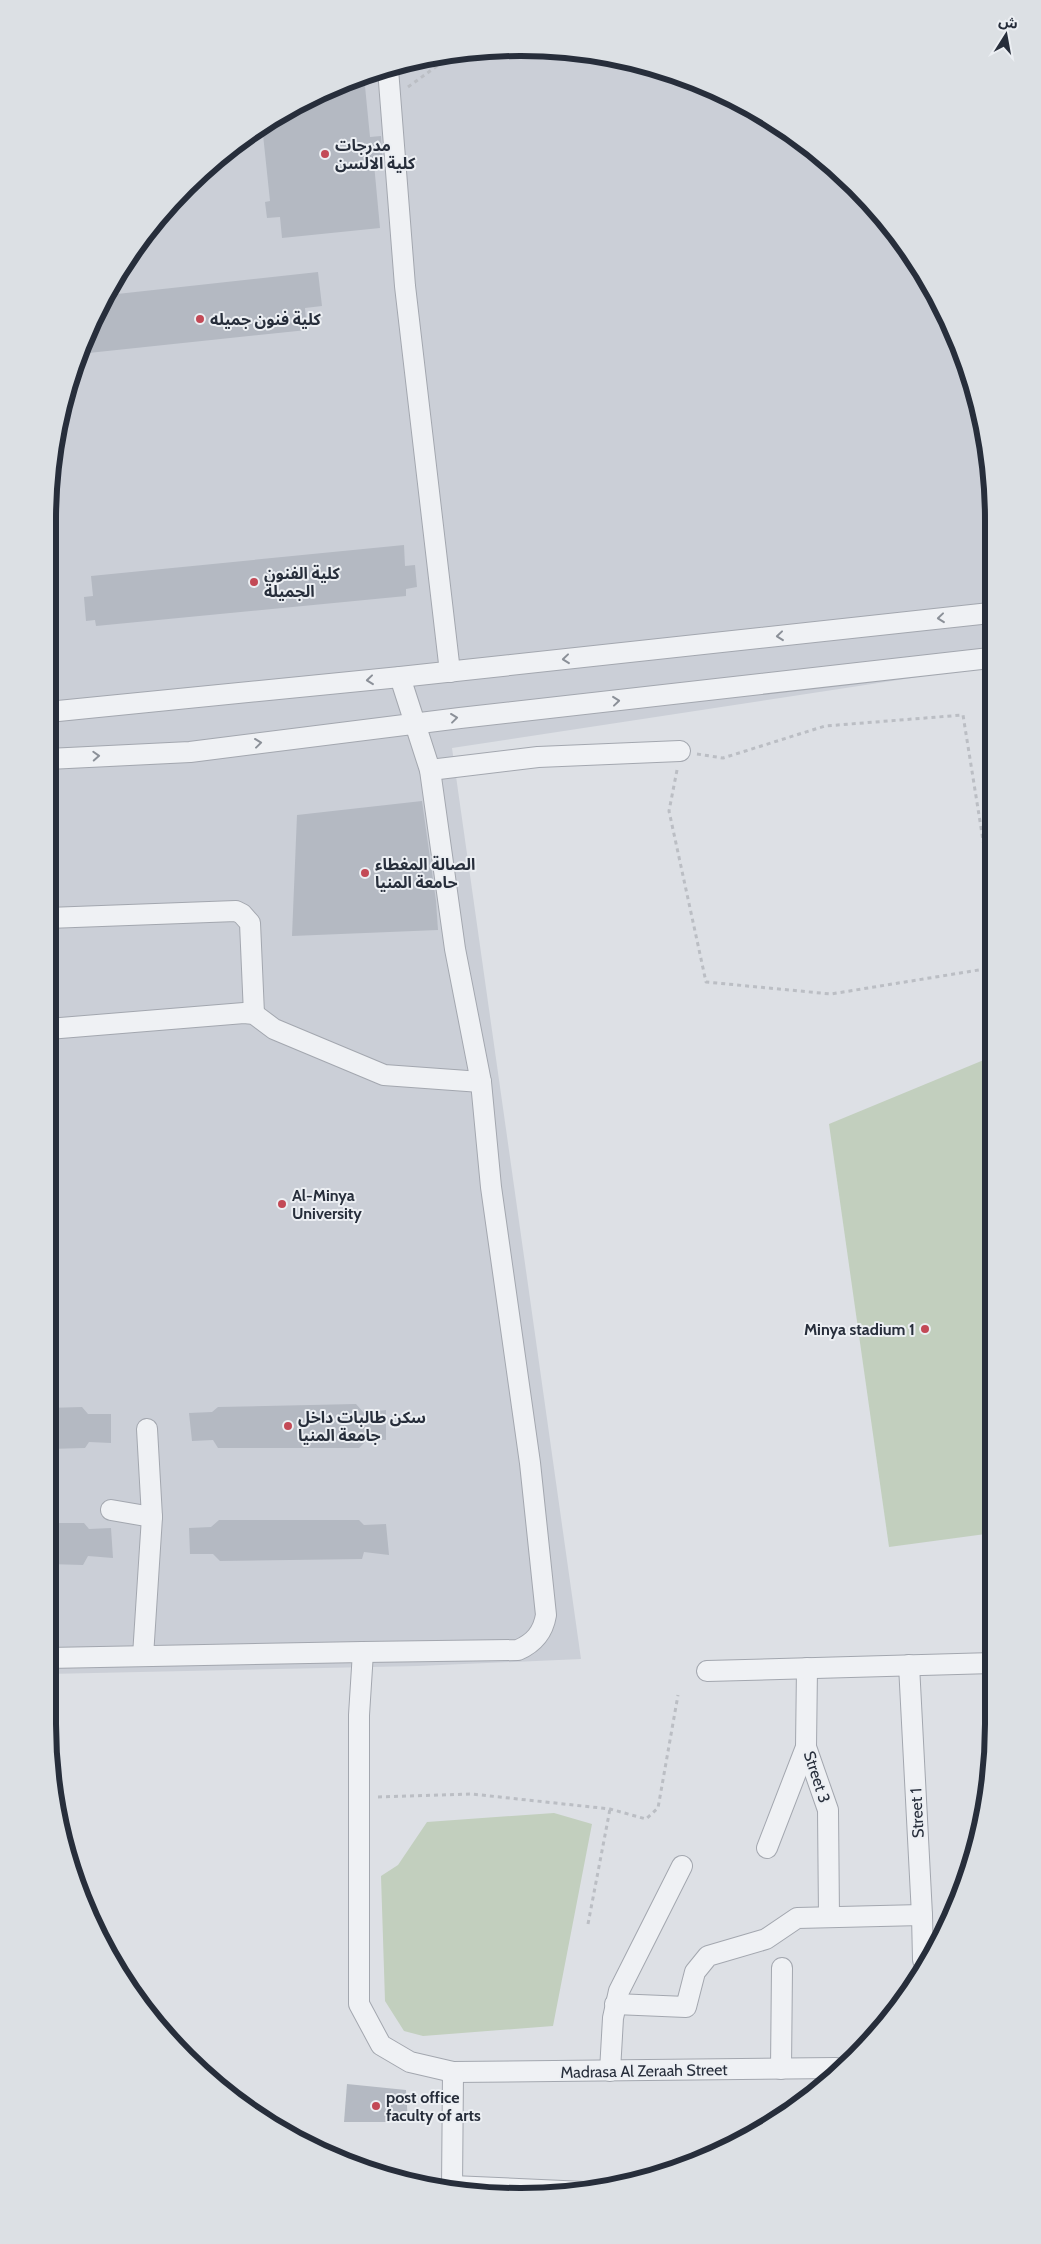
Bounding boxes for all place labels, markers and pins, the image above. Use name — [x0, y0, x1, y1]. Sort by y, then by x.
place label: مدرجات كلية الالسن — [335, 136, 416, 173]
marker: مدرجات كلية الالسن — [319, 148, 331, 160]
place label: كلية فنون جميله — [210, 310, 322, 329]
marker: كلية فنون جميله — [194, 313, 206, 325]
place label: كلية الفنون الجميلة — [264, 564, 341, 601]
marker: كلية الفنون الجميلة — [248, 576, 260, 588]
place label: الصالة المغطاء حامعة المنيا — [375, 855, 475, 892]
marker: الصالة المغطاء حامعة المنيا — [359, 867, 371, 879]
place label: Al-Minya University — [292, 1186, 362, 1223]
marker: Al-Minya University — [276, 1198, 288, 1210]
place label: Minya stadium 1 — [804, 1320, 915, 1339]
marker: Minya stadium 1 — [919, 1323, 931, 1335]
place label: سكن طالبات داخل جامعة المنيا — [298, 1408, 426, 1445]
marker: سكن طالبات داخل جامعة المنيا — [282, 1420, 294, 1432]
place label: post office faculty of arts — [386, 2088, 481, 2125]
marker: post office faculty of arts — [370, 2100, 382, 2112]

